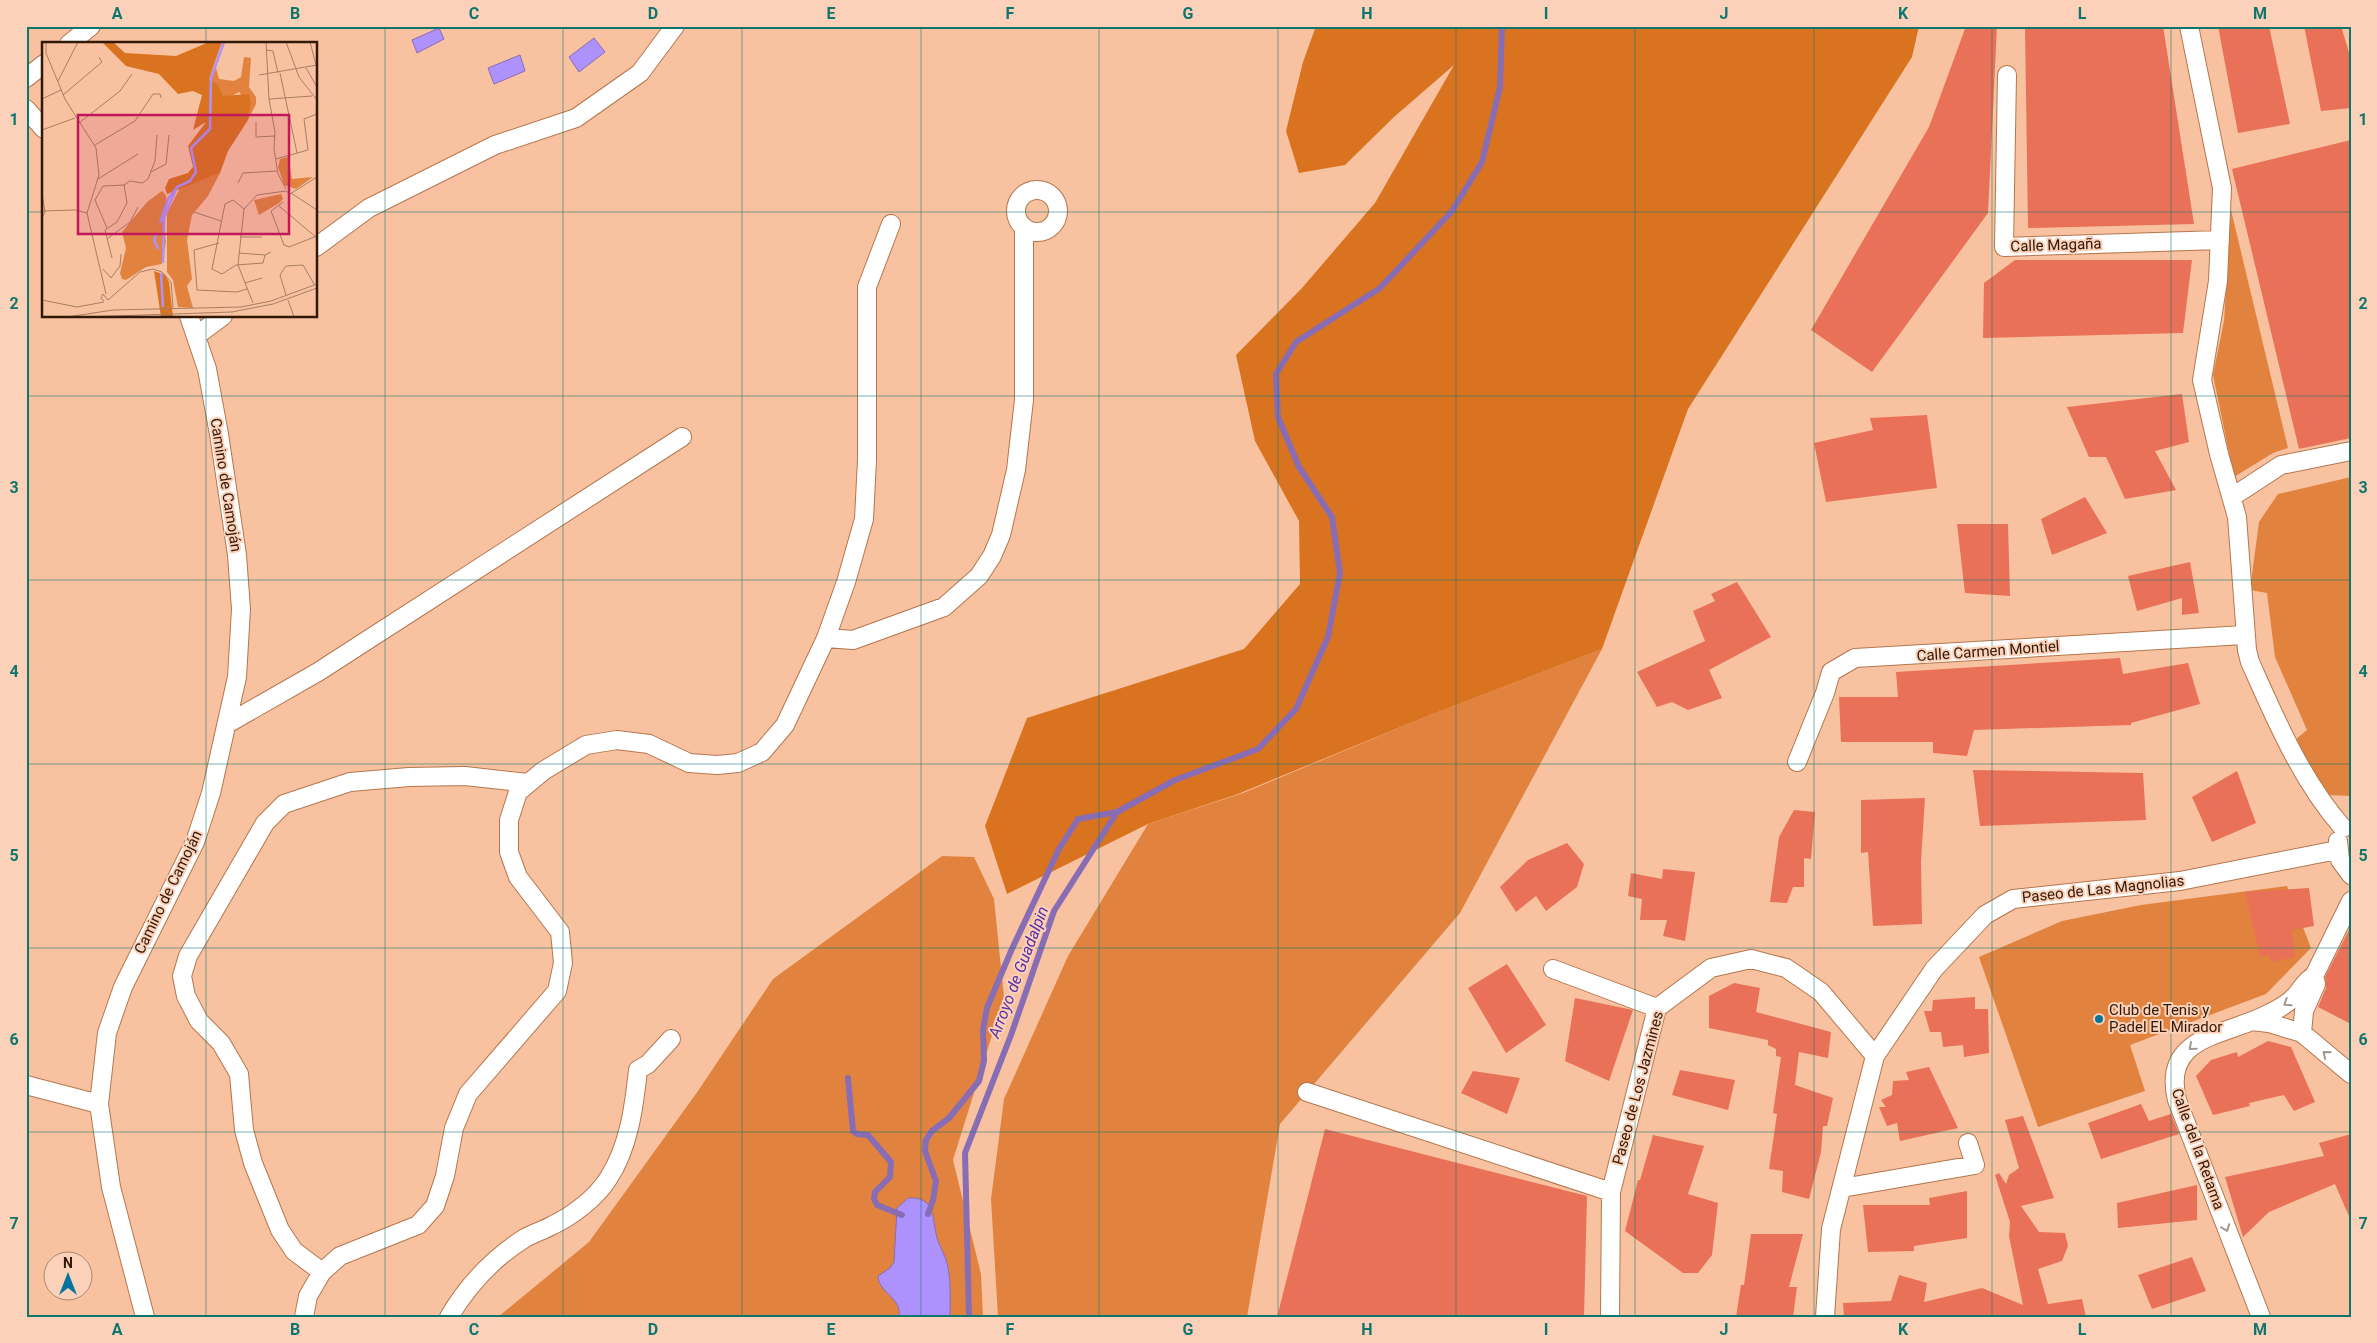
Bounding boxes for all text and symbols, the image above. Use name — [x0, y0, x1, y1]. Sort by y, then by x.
text: A — [112, 4, 123, 23]
text: B — [290, 4, 300, 23]
text: C — [469, 4, 479, 23]
text: D — [648, 4, 658, 23]
text: E — [827, 4, 836, 23]
text: F — [1006, 4, 1015, 23]
text: G — [1183, 4, 1194, 23]
text: H — [1361, 4, 1373, 23]
text: I — [1544, 4, 1548, 23]
text: J — [1720, 4, 1728, 23]
text: K — [1898, 4, 1909, 23]
text: L — [2078, 4, 2087, 23]
text: M — [2253, 4, 2267, 23]
inset map — [42, 42, 318, 318]
text: 1 — [9, 110, 19, 129]
text: 1 — [2358, 110, 2368, 129]
street label: Calle Magaña — [2010, 234, 2102, 256]
text: 2 — [9, 294, 19, 313]
text: 2 — [2358, 294, 2368, 313]
street label: Camino de Camoján — [207, 417, 245, 553]
text: 3 — [9, 478, 19, 497]
text: 3 — [2358, 478, 2368, 497]
street label: Calle Carmen Montiel — [1916, 637, 2060, 665]
text: 4 — [9, 662, 19, 681]
text: 4 — [2358, 662, 2368, 681]
street label: Camino de Camoján — [130, 827, 206, 957]
text: 5 — [9, 846, 19, 865]
text: 5 — [2358, 846, 2368, 865]
street label: Paseo de Las Magnolias — [2021, 872, 2185, 906]
water label: Arroyo de Guadalpin — [984, 904, 1052, 1042]
one-way arrow — [2283, 997, 2292, 1006]
place label: Club de Tenis y Padel EL Mirador — [2109, 1001, 2222, 1036]
street label: Paseo de Los Jazmines — [1609, 1009, 1667, 1167]
marker: Club de Tenis y Padel EL Mirador — [2093, 1013, 2105, 1025]
text: 6 — [9, 1030, 19, 1049]
text: 6 — [2358, 1030, 2368, 1049]
one-way arrow — [2188, 1041, 2197, 1050]
one-way arrow — [2323, 1051, 2332, 1059]
street label: Calle del la Retama — [2168, 1086, 2228, 1212]
text: 7 — [9, 1214, 19, 1233]
text: 7 — [2358, 1214, 2368, 1233]
one-way arrow — [2220, 1223, 2230, 1232]
north arrow — [42, 1250, 92, 1300]
text: N — [63, 1255, 73, 1271]
text: A — [112, 1320, 123, 1339]
text: B — [290, 1320, 300, 1339]
text: C — [469, 1320, 479, 1339]
text: D — [648, 1320, 658, 1339]
text: E — [827, 1320, 836, 1339]
text: F — [1006, 1320, 1015, 1339]
text: G — [1183, 1320, 1194, 1339]
text: H — [1361, 1320, 1373, 1339]
text: I — [1544, 1320, 1548, 1339]
text: J — [1720, 1320, 1728, 1339]
text: K — [1898, 1320, 1909, 1339]
text: L — [2078, 1320, 2087, 1339]
text: M — [2253, 1320, 2267, 1339]

